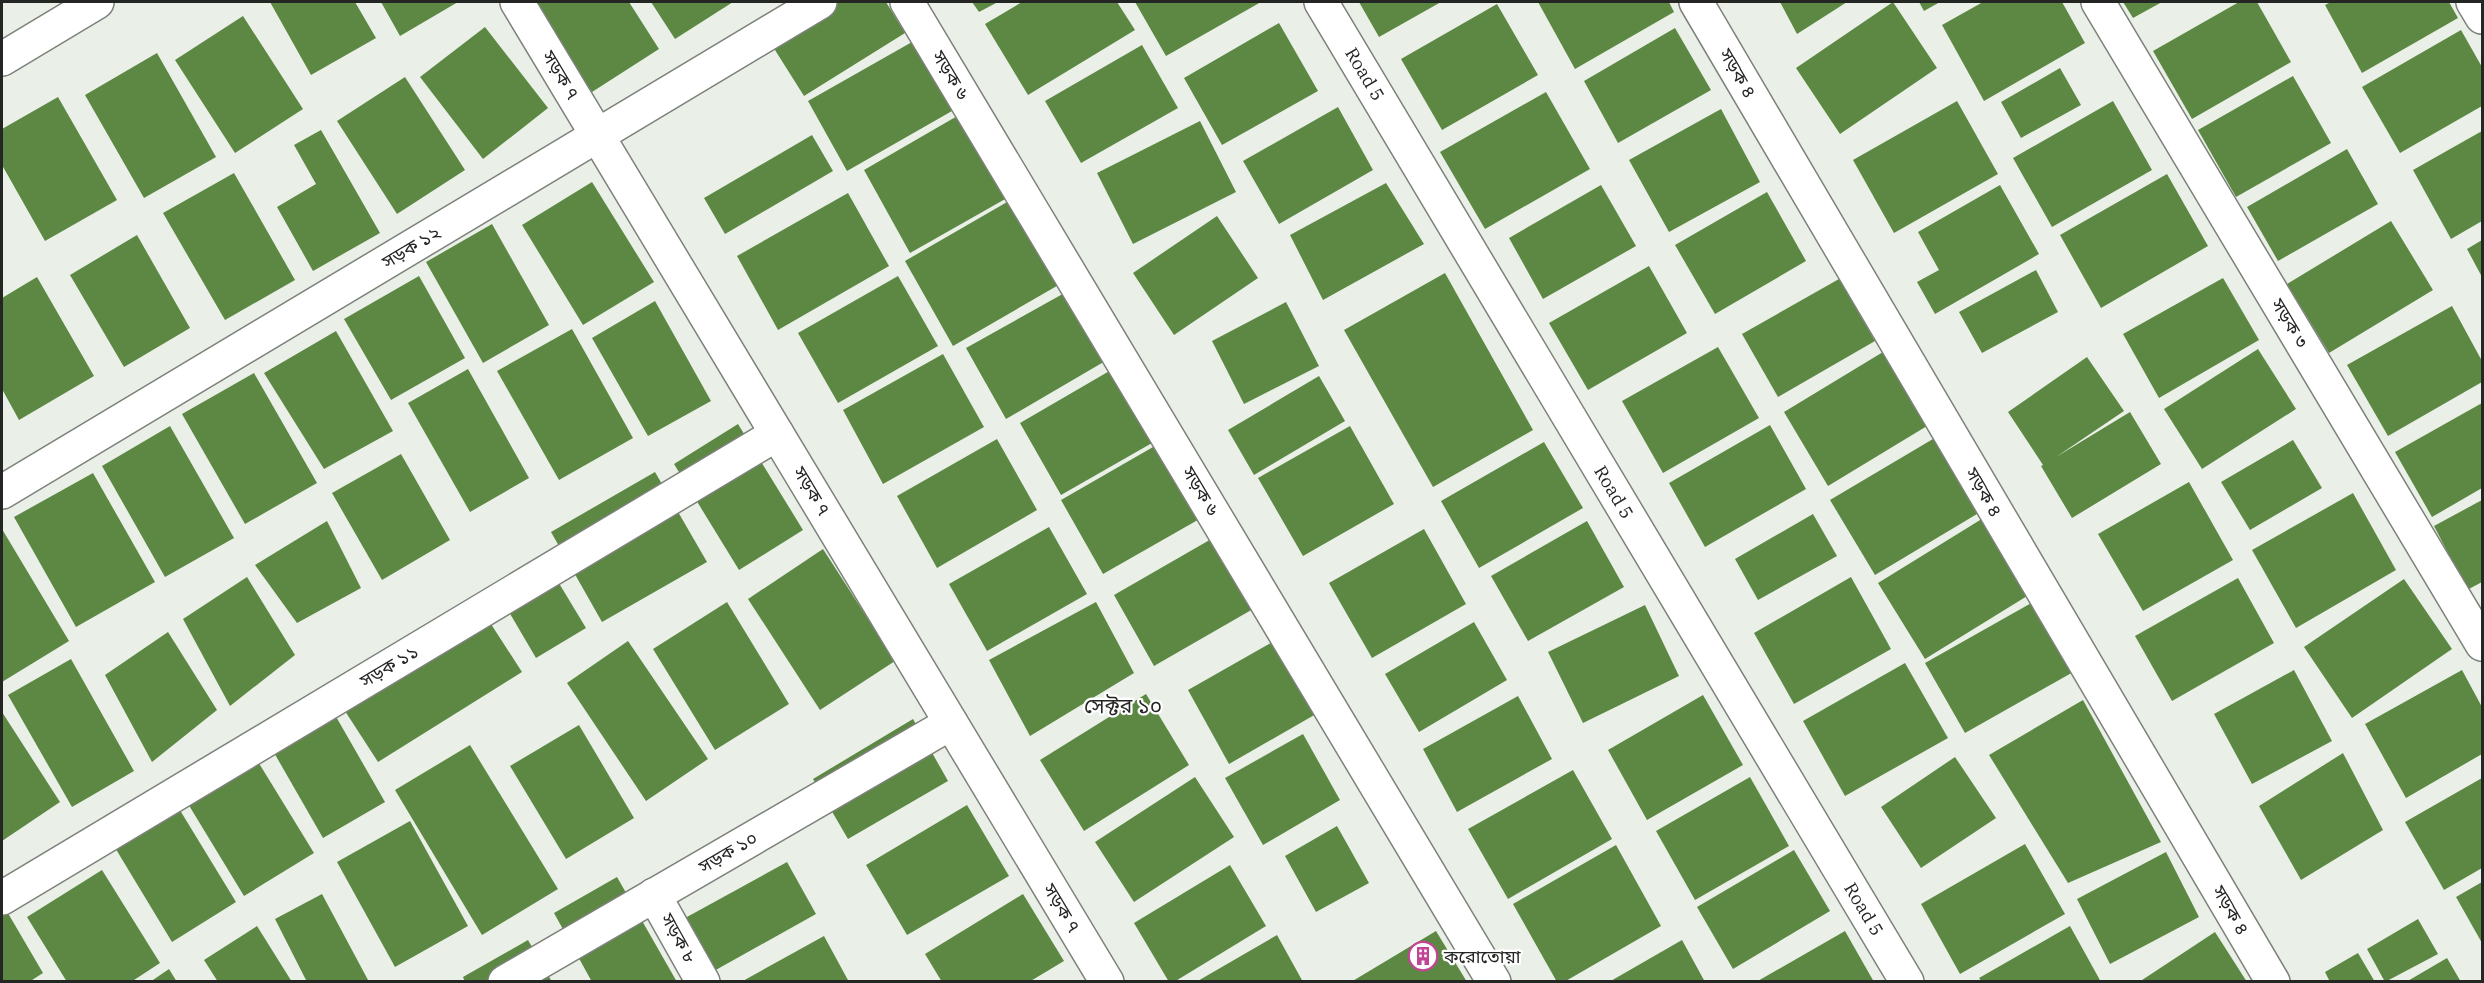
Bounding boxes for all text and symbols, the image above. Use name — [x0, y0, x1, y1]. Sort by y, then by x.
street label: Road 5 — [1340, 43, 1390, 105]
street label: সড়ক ৪ — [1714, 43, 1761, 102]
street label: সড়ক ৭ — [537, 45, 585, 104]
street label: সড়ক ৬ — [927, 45, 975, 104]
street label: সড়ক ১২ — [377, 220, 445, 274]
street label: সড়ক ৩ — [2266, 293, 2314, 352]
street label: সড়ক ৭ — [788, 461, 836, 520]
street label: সড়ক ৬ — [1177, 461, 1225, 520]
street label: Road 5 — [1589, 461, 1639, 523]
street label: সড়ক ৪ — [1960, 462, 2007, 521]
street label: সড়ক ১১ — [355, 640, 422, 693]
district label: সেক্টর ১০ — [1084, 691, 1162, 719]
street label: সড়ক ১০ — [694, 826, 761, 878]
street label: সড়ক ৭ — [1038, 878, 1086, 937]
street label: Road 5 — [1839, 878, 1889, 940]
street label: সড়ক ৪ — [2207, 880, 2254, 939]
street label: সড়ক ৮ — [656, 908, 702, 967]
building icon: করোতোয়া — [1407, 940, 1439, 972]
place label: করোতোয়া — [1443, 945, 1521, 968]

